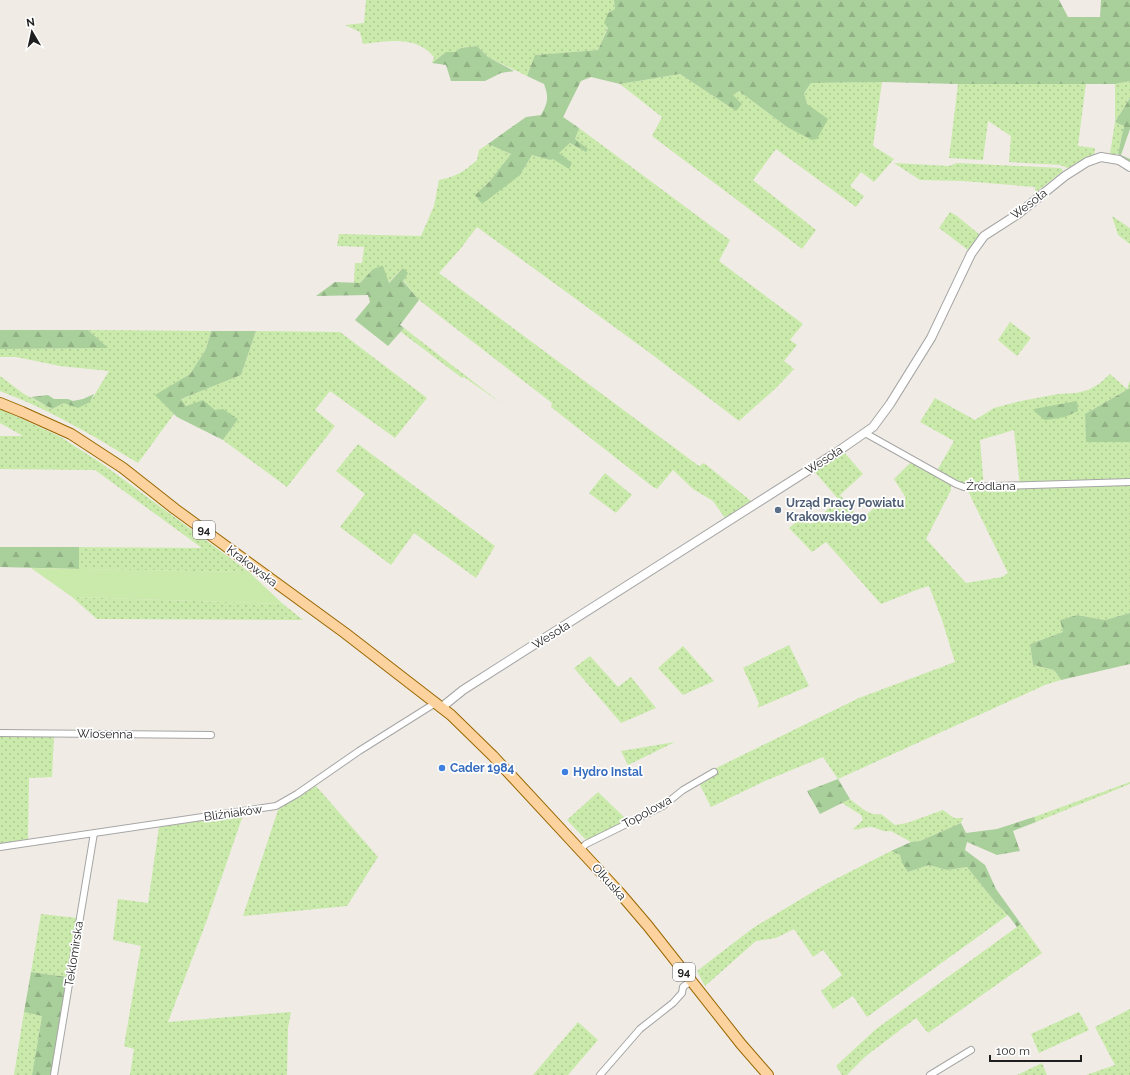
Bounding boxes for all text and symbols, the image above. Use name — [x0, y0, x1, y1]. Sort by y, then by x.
north arrow — [12, 12, 52, 52]
text: N — [25, 16, 36, 30]
street label: Wesoła — [1008, 186, 1050, 222]
street label: Wesoła — [803, 443, 845, 477]
street label: Źródlana — [966, 479, 1016, 493]
place label: Urząd Pracy Powiatu Krakowskiego — [786, 496, 904, 524]
marker: Urząd Pracy Powiatu Krakowskiego — [773, 505, 783, 515]
road number: 94 — [193, 521, 215, 539]
street label: Krakowska — [224, 542, 280, 590]
street label: Wesoła — [530, 618, 572, 652]
street label: Wiosenna — [77, 727, 133, 741]
place label: Cader 1984 — [450, 761, 515, 775]
marker: Cader 1984 — [437, 763, 447, 773]
place label: Hydro Instal — [573, 765, 643, 779]
marker: Hydro Instal — [560, 767, 570, 777]
street label: Topolowa — [620, 793, 674, 831]
street label: Bliźniaków — [203, 802, 263, 824]
street label: Olkuska — [589, 861, 629, 903]
street label: Teklomirska — [62, 920, 86, 988]
road number: 94 — [673, 963, 695, 981]
scale bar — [990, 1037, 1081, 1063]
text: 100 m — [996, 1044, 1030, 1058]

